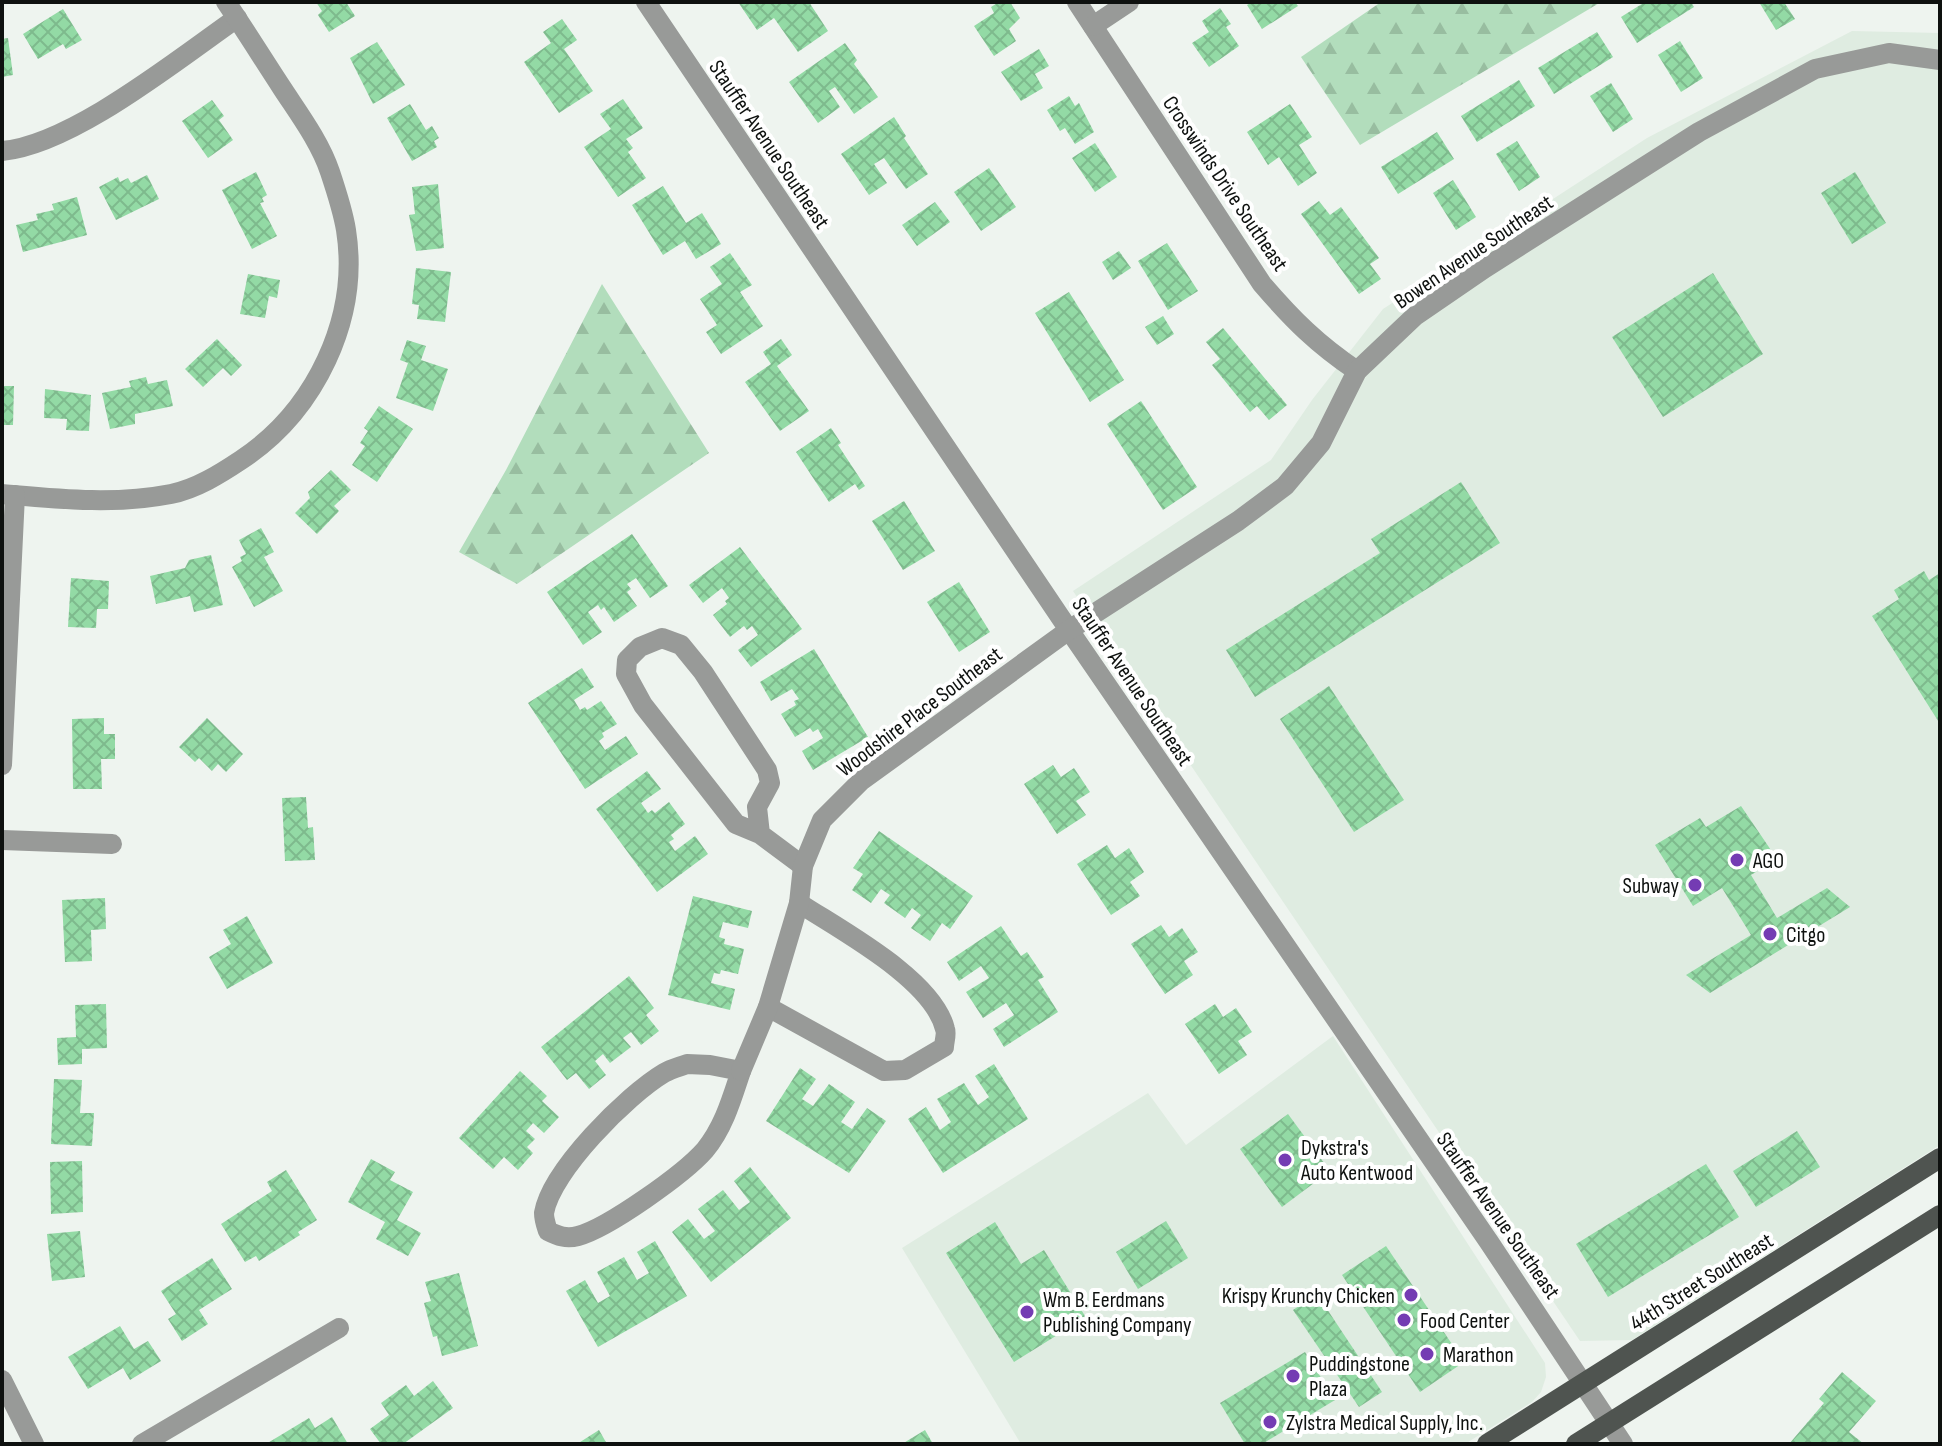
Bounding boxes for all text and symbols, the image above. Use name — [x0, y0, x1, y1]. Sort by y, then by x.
street label: Stauffer Avenue Southeast — [702, 55, 835, 235]
street label: Crosswinds Drive Southeast — [1156, 91, 1294, 277]
street label: Bowen Avenue Southeast — [1389, 189, 1559, 315]
street label: Stauffer Avenue Southeast — [1065, 592, 1198, 772]
street label: Woodshire Place Southeast — [832, 641, 1008, 783]
place label: AGO — [1752, 848, 1784, 875]
marker: AGO — [1728, 851, 1746, 869]
place label: Subway — [1622, 873, 1679, 900]
marker: Subway — [1686, 876, 1704, 894]
place label: Citgo — [1786, 922, 1825, 949]
marker: Citgo — [1761, 925, 1779, 943]
street label: Stauffer Avenue Southeast — [1430, 1127, 1566, 1305]
place label: Dykstra's Auto Kentwood — [1300, 1135, 1413, 1187]
marker: Dykstra's Auto Kentwood — [1276, 1151, 1294, 1169]
street label: 44th Street Southeast — [1625, 1227, 1779, 1337]
place label: Krispy Krunchy Chicken — [1222, 1283, 1395, 1310]
marker: Krispy Krunchy Chicken — [1402, 1286, 1420, 1304]
place label: Wm B. Eerdmans Publishing Company — [1043, 1287, 1192, 1339]
marker: Wm B. Eerdmans Publishing Company — [1018, 1303, 1036, 1321]
place label: Food Center — [1420, 1308, 1510, 1335]
marker: Food Center — [1395, 1311, 1413, 1329]
place label: Marathon — [1443, 1342, 1514, 1369]
marker: Marathon — [1418, 1345, 1436, 1363]
place label: Puddingstone Plaza — [1309, 1351, 1410, 1403]
marker: Puddingstone Plaza — [1284, 1367, 1302, 1385]
place label: Zylstra Medical Supply, Inc. — [1286, 1410, 1483, 1437]
marker: Zylstra Medical Supply, Inc. — [1261, 1413, 1279, 1431]

